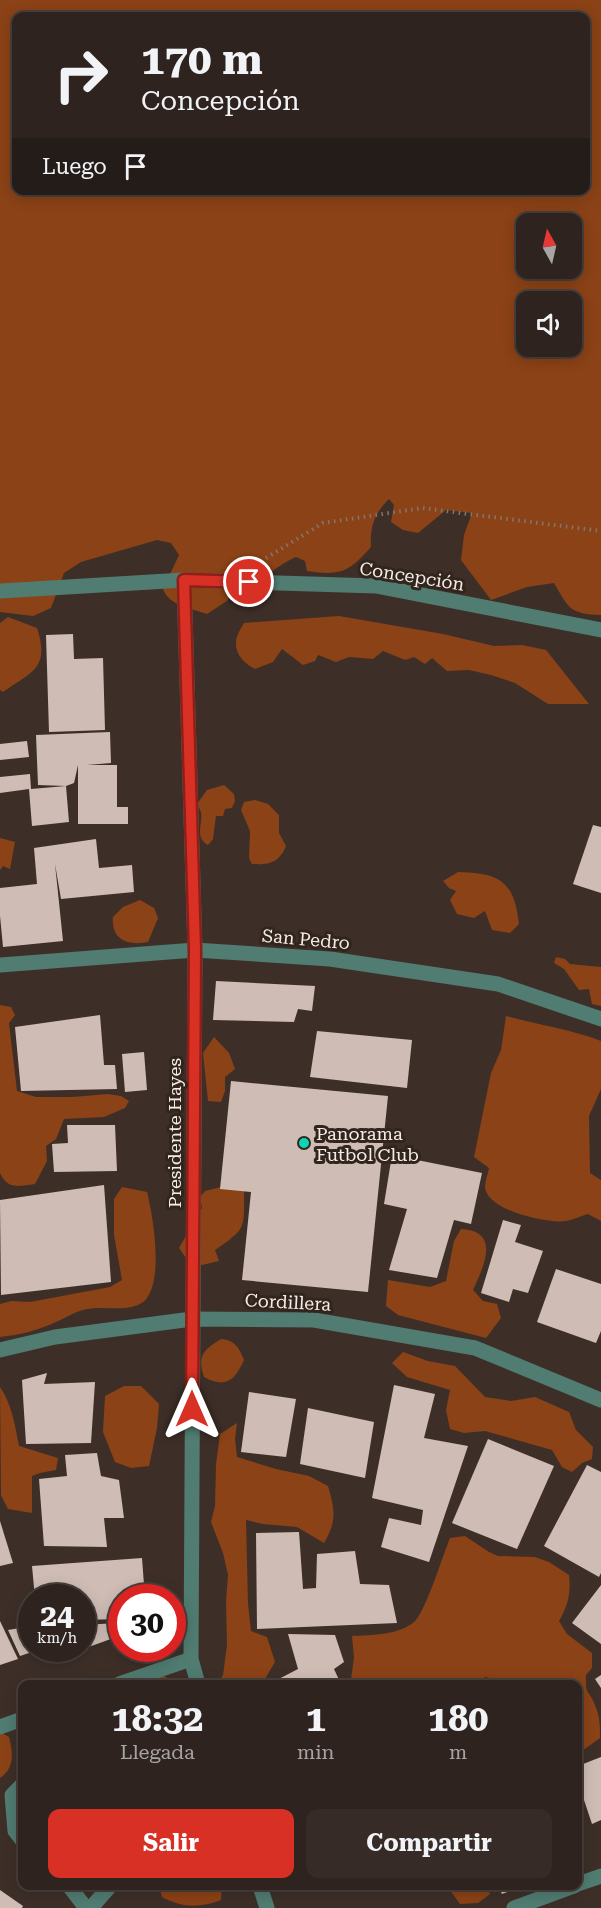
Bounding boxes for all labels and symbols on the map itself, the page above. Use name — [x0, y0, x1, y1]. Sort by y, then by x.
north arrow — [516, 213, 582, 279]
pin — [223, 556, 274, 607]
street label: Concepción — [358, 557, 466, 595]
street label: San Pedro — [261, 925, 351, 953]
street label: Presidente Hayes — [164, 1058, 185, 1208]
place label: Panorama Futbol Club — [316, 1123, 419, 1165]
marker: Panorama Futbol Club — [297, 1136, 311, 1150]
street label: Cordillera — [244, 1289, 332, 1315]
position arrow — [160, 1377, 224, 1441]
speed limit sign: 30 — [108, 1584, 186, 1662]

